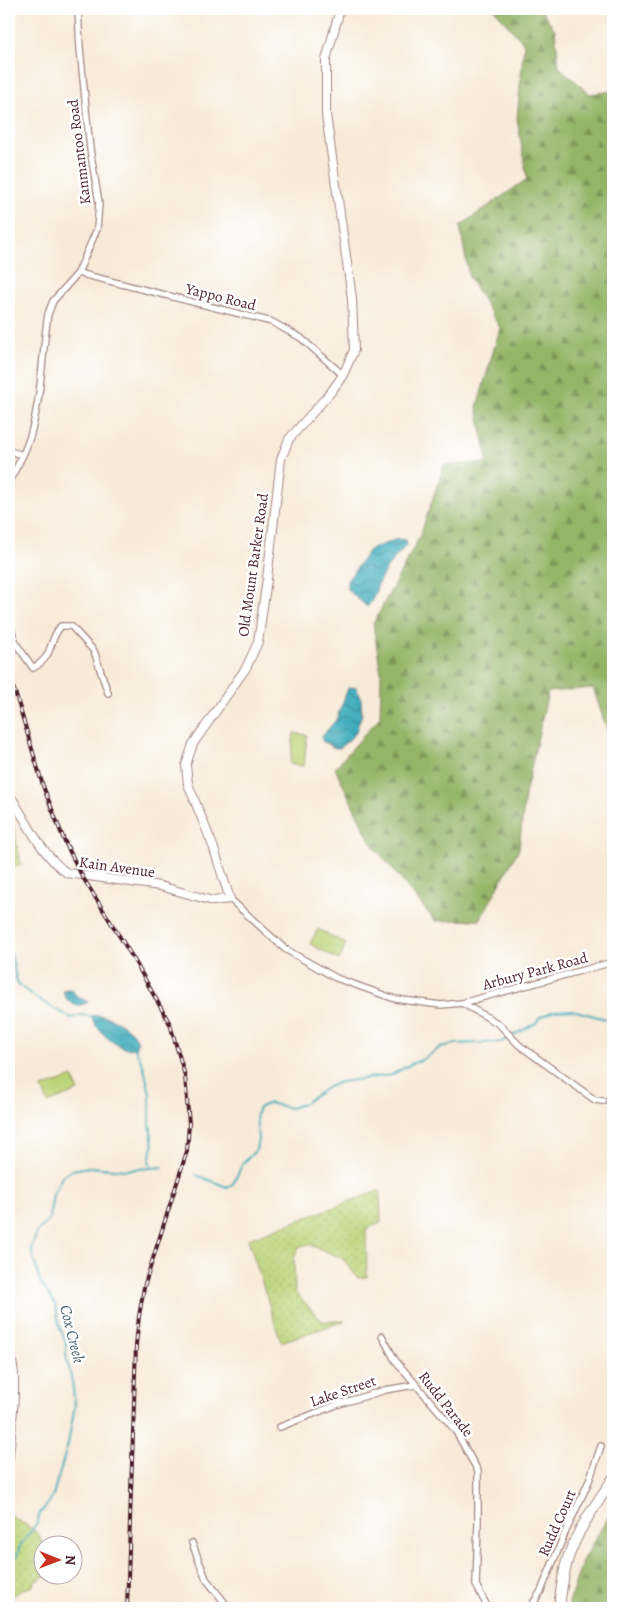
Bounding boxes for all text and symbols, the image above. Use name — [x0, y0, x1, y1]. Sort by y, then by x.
street label: Kanmantoo Road — [62, 97, 95, 206]
street label: Yappo Road — [183, 278, 259, 316]
street label: Old Mount Barker Road — [233, 491, 273, 638]
street label: Kain Avenue — [78, 852, 156, 882]
street label: Arbury Park Road — [479, 947, 591, 995]
water label: Cox Creek — [54, 1303, 90, 1365]
street label: Rudd Parade — [414, 1367, 478, 1441]
street label: Lake Street — [307, 1370, 379, 1412]
street label: Rudd Court — [533, 1486, 581, 1560]
north arrow — [32, 1534, 82, 1584]
text: N — [61, 1555, 80, 1565]

